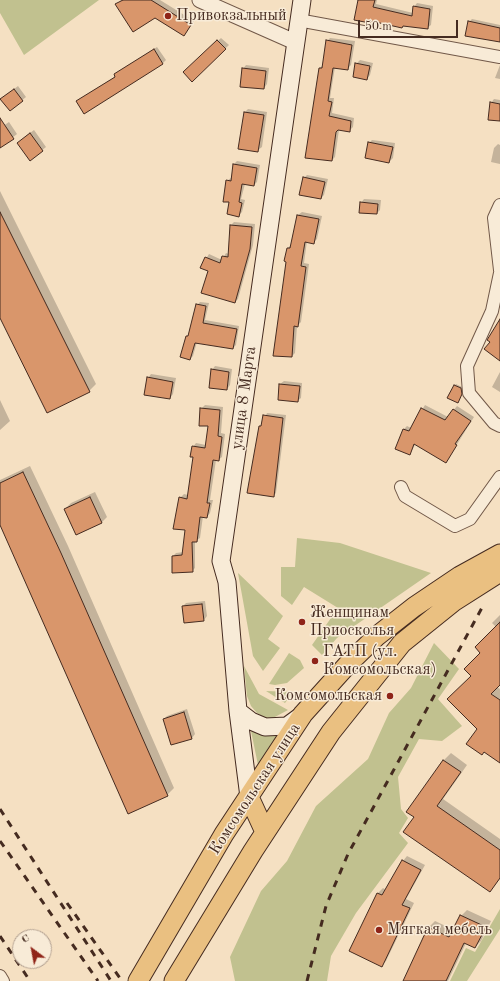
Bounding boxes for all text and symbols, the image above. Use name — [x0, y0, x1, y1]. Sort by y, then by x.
place label: Привокзальный — [176, 6, 287, 26]
marker: Привокзальный — [163, 11, 173, 21]
scale bar — [360, 12, 460, 38]
text: 50 m — [365, 21, 392, 33]
street label: улица 8 Марта — [227, 345, 261, 451]
place label: Женщинам Приосколья — [310, 603, 394, 641]
marker: Женщинам Приосколья — [297, 617, 307, 627]
place label: ГАТП (ул. Комсомольская) — [323, 642, 437, 680]
marker: ГАТП (ул. Комсомольская) — [310, 656, 320, 666]
place label: Комсомольская — [274, 686, 382, 706]
marker: Комсомольская — [385, 691, 395, 701]
street label: Комсомольская улица — [205, 720, 305, 858]
place label: Мягкая мебель — [387, 920, 492, 940]
marker: Мягкая мебель — [374, 925, 384, 935]
north arrow — [12, 929, 52, 969]
text: С — [20, 933, 32, 946]

